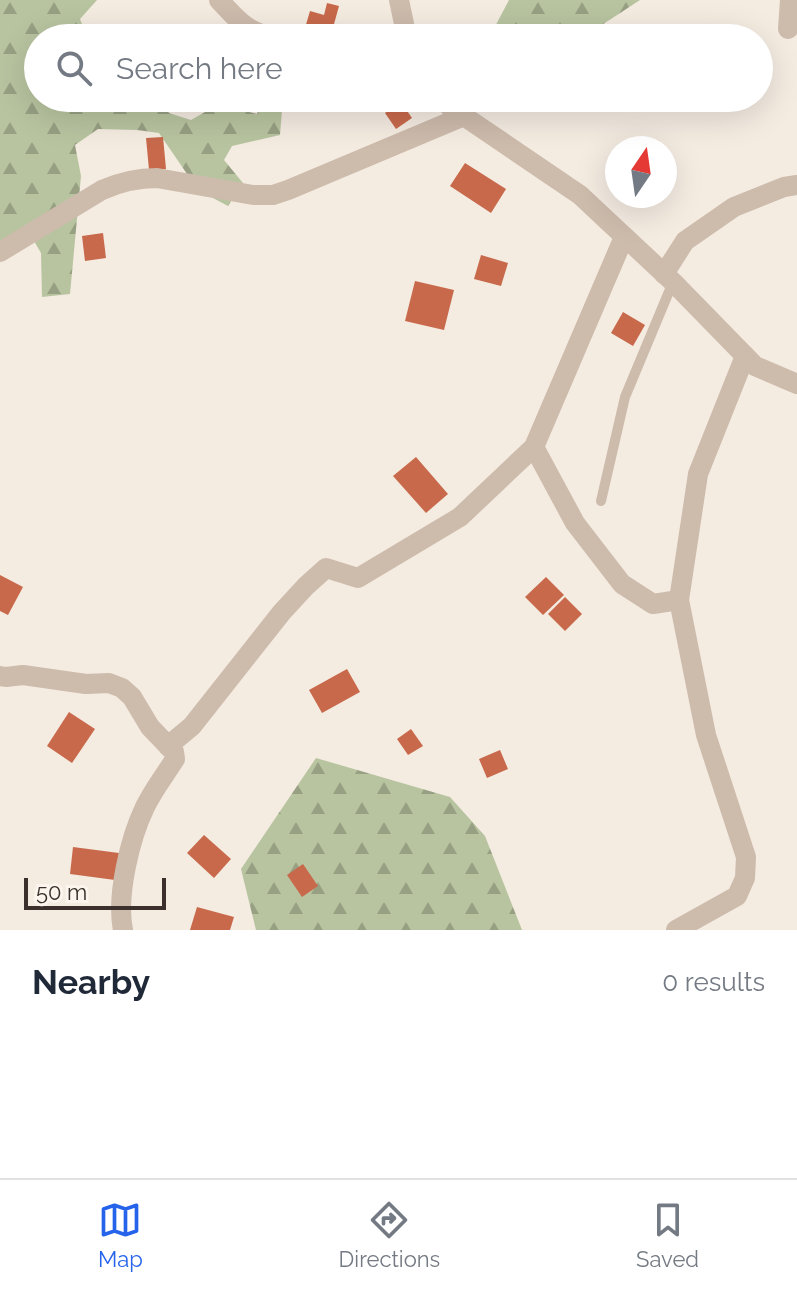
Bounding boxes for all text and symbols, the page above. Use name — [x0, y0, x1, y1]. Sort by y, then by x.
search box — [24, 24, 773, 112]
icon: search — [52, 46, 96, 90]
text: Search here — [116, 51, 283, 86]
north arrow — [605, 136, 677, 208]
scale bar — [24, 874, 166, 910]
text: 50 m — [36, 879, 87, 905]
text: Nearby — [32, 962, 150, 1002]
text: 0 results — [662, 967, 765, 997]
tab: Map — [98, 1198, 143, 1272]
tab: Directions — [339, 1198, 440, 1272]
tab: Saved — [636, 1198, 699, 1272]

